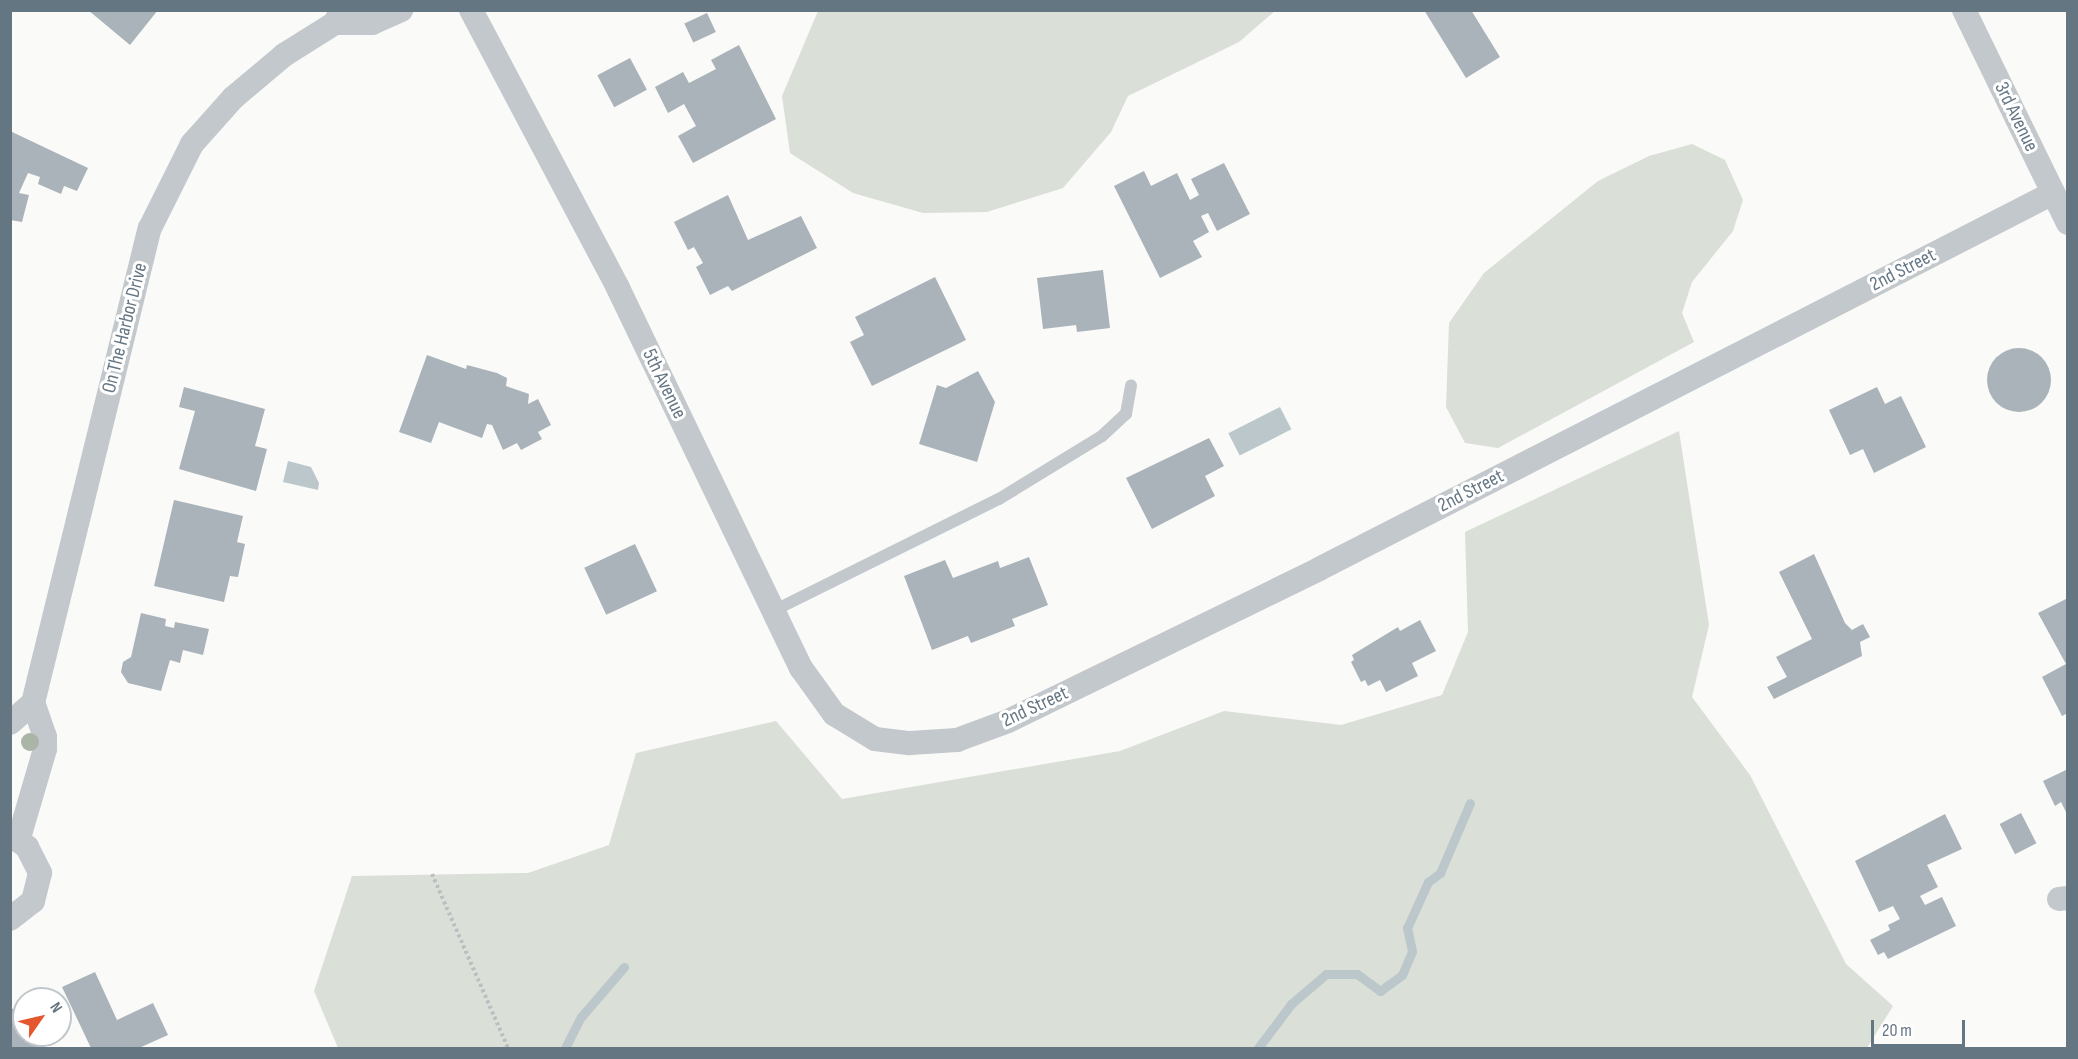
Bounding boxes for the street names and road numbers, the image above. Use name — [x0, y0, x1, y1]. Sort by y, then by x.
street label: 3rd Avenue — [1989, 78, 2043, 156]
street label: 2nd Street — [1866, 243, 1940, 297]
street label: On The Harbor Drive — [97, 260, 153, 396]
street label: 5th Avenue — [637, 345, 691, 423]
street label: 2nd Street — [1434, 464, 1508, 518]
street label: 2nd Street — [998, 681, 1072, 733]

